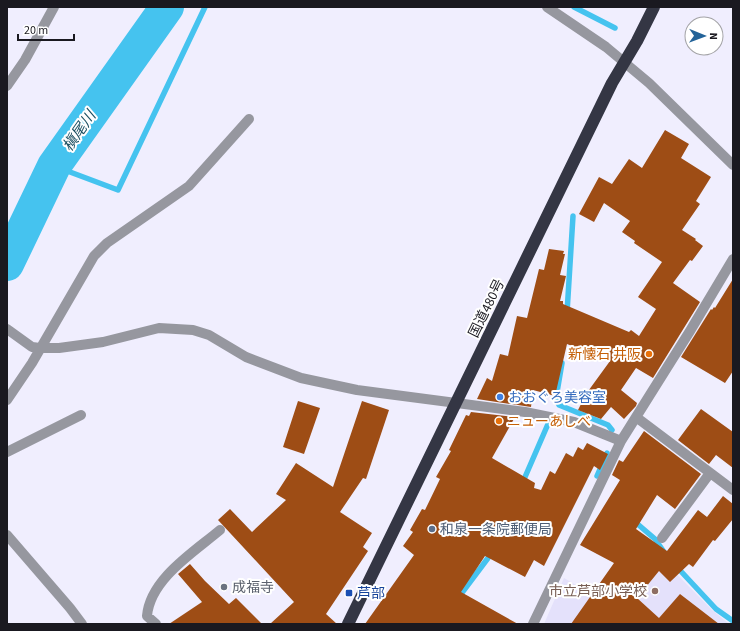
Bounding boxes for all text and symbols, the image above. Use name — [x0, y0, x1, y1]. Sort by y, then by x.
scale bar — [18, 16, 74, 42]
north arrow — [684, 16, 724, 56]
text: 20 m — [24, 22, 48, 39]
text: N — [706, 32, 721, 40]
water label: 槇尾川 — [58, 105, 102, 156]
street label: 国道480号 — [464, 276, 510, 341]
place label: 新懐石 井阪 — [568, 345, 641, 365]
marker: 新懐石 井阪 — [644, 349, 654, 359]
place label: おおぐろ美容室 — [508, 388, 606, 408]
marker: おおぐろ美容室 — [495, 392, 505, 402]
place label: ニューあしべ — [507, 412, 591, 432]
marker: ニューあしべ — [494, 416, 504, 426]
place label: 和泉一条院郵便局 — [440, 520, 552, 540]
marker: 和泉一条院郵便局 — [427, 524, 437, 534]
place label: 成福寺 — [232, 578, 274, 598]
marker: 成福寺 — [219, 582, 229, 592]
place label: 市立芦部小学校 — [549, 582, 647, 602]
place label: 芦部 — [357, 584, 385, 604]
marker: 市立芦部小学校 — [650, 586, 660, 596]
marker: 芦部 — [344, 588, 354, 598]

